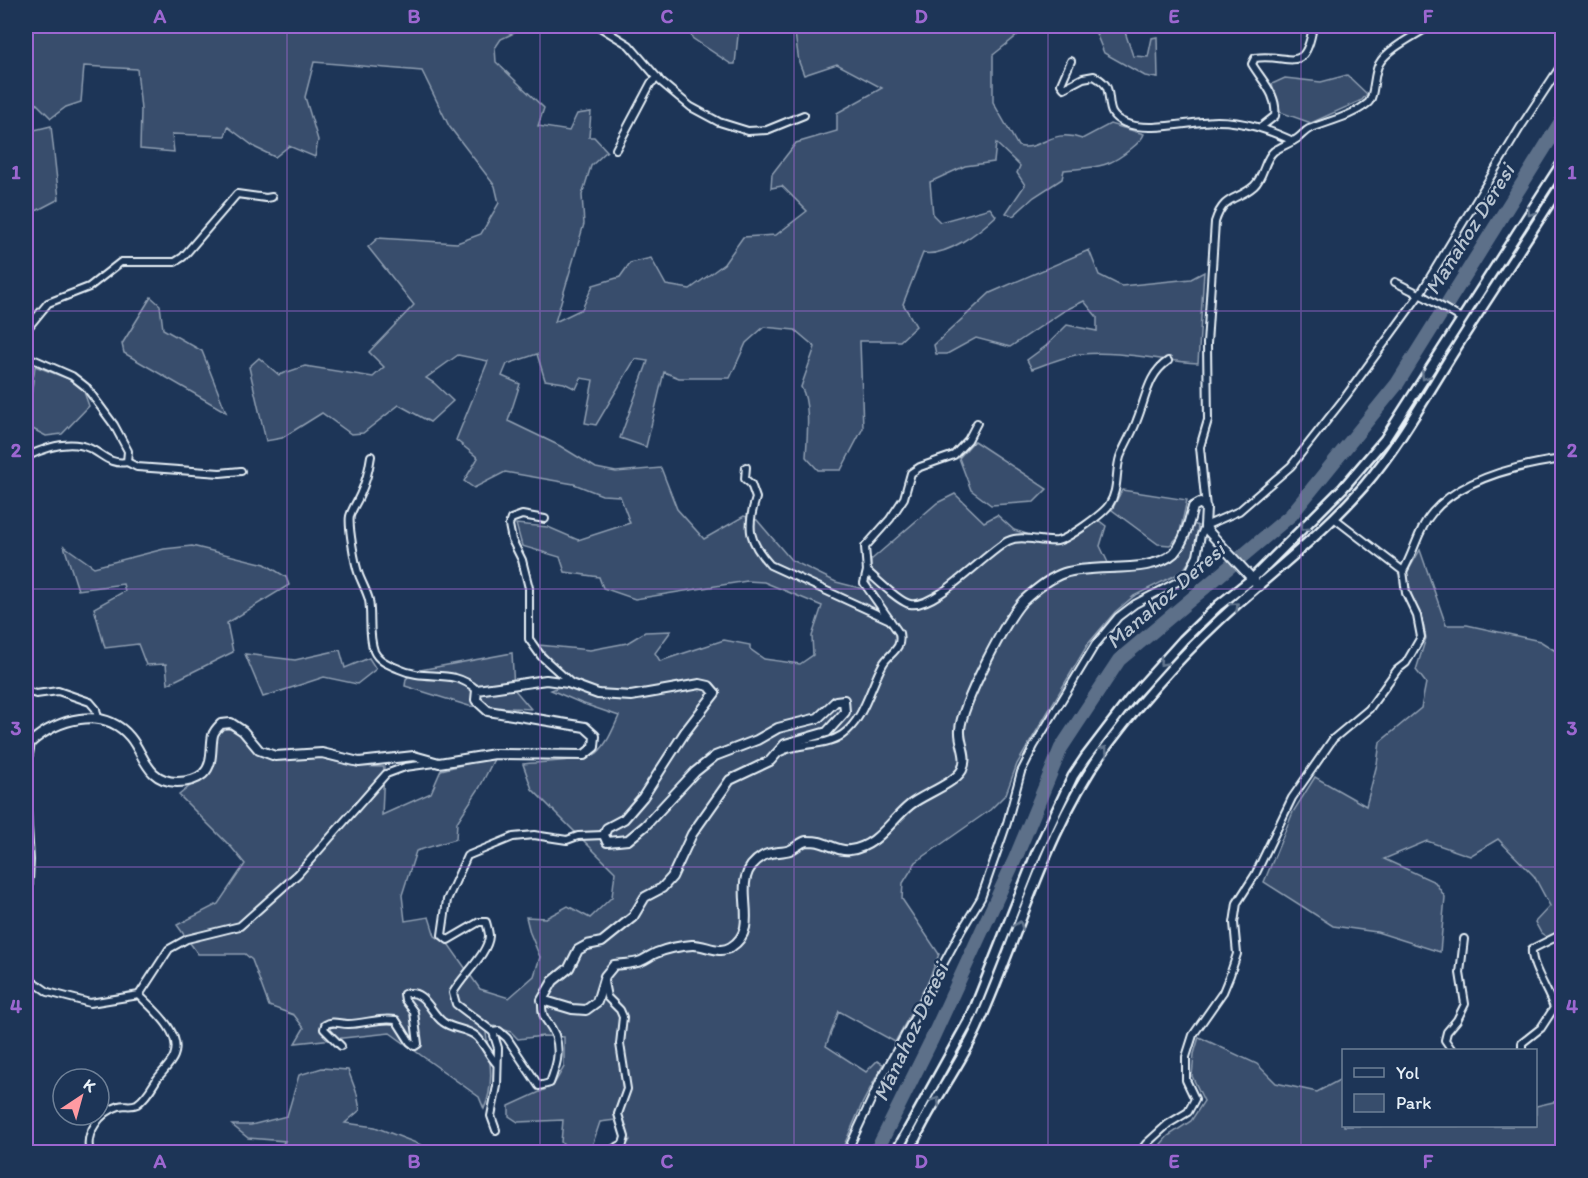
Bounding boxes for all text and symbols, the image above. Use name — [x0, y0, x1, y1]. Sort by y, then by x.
text: A — [153, 4, 167, 28]
text: B — [408, 4, 421, 28]
text: C — [661, 4, 674, 28]
text: D — [914, 4, 928, 28]
text: E — [1168, 4, 1180, 28]
text: F — [1423, 4, 1434, 28]
water label: Manahoz Deresi — [1418, 157, 1522, 300]
text: 1 — [11, 160, 21, 184]
text: 1 — [1567, 160, 1577, 184]
one-way arrow — [1527, 206, 1539, 216]
one-way arrow — [1421, 370, 1433, 380]
text: 2 — [11, 438, 22, 462]
text: 2 — [1567, 438, 1578, 462]
one-way arrow — [1300, 520, 1311, 531]
water label: Manahoz Deresi — [1100, 535, 1232, 655]
one-way arrow — [1228, 603, 1239, 614]
one-way arrow — [1159, 656, 1170, 666]
text: 3 — [11, 716, 22, 740]
text: 3 — [1567, 716, 1578, 740]
one-way arrow — [1097, 746, 1108, 757]
one-way arrow — [1012, 920, 1025, 931]
water label: Manahoz Deresi — [867, 957, 955, 1106]
text: 4 — [10, 994, 22, 1018]
text: 4 — [1566, 994, 1578, 1018]
legend — [1342, 1049, 1537, 1127]
text: Yol — [1396, 1062, 1419, 1084]
north arrow — [51, 1067, 111, 1127]
text: K — [80, 1075, 100, 1096]
text: Park — [1396, 1092, 1431, 1114]
one-way arrow — [929, 1097, 940, 1108]
text: A — [153, 1149, 167, 1173]
text: B — [408, 1149, 421, 1173]
text: C — [661, 1149, 674, 1173]
text: D — [914, 1149, 928, 1173]
text: E — [1168, 1149, 1180, 1173]
text: F — [1423, 1149, 1434, 1173]

